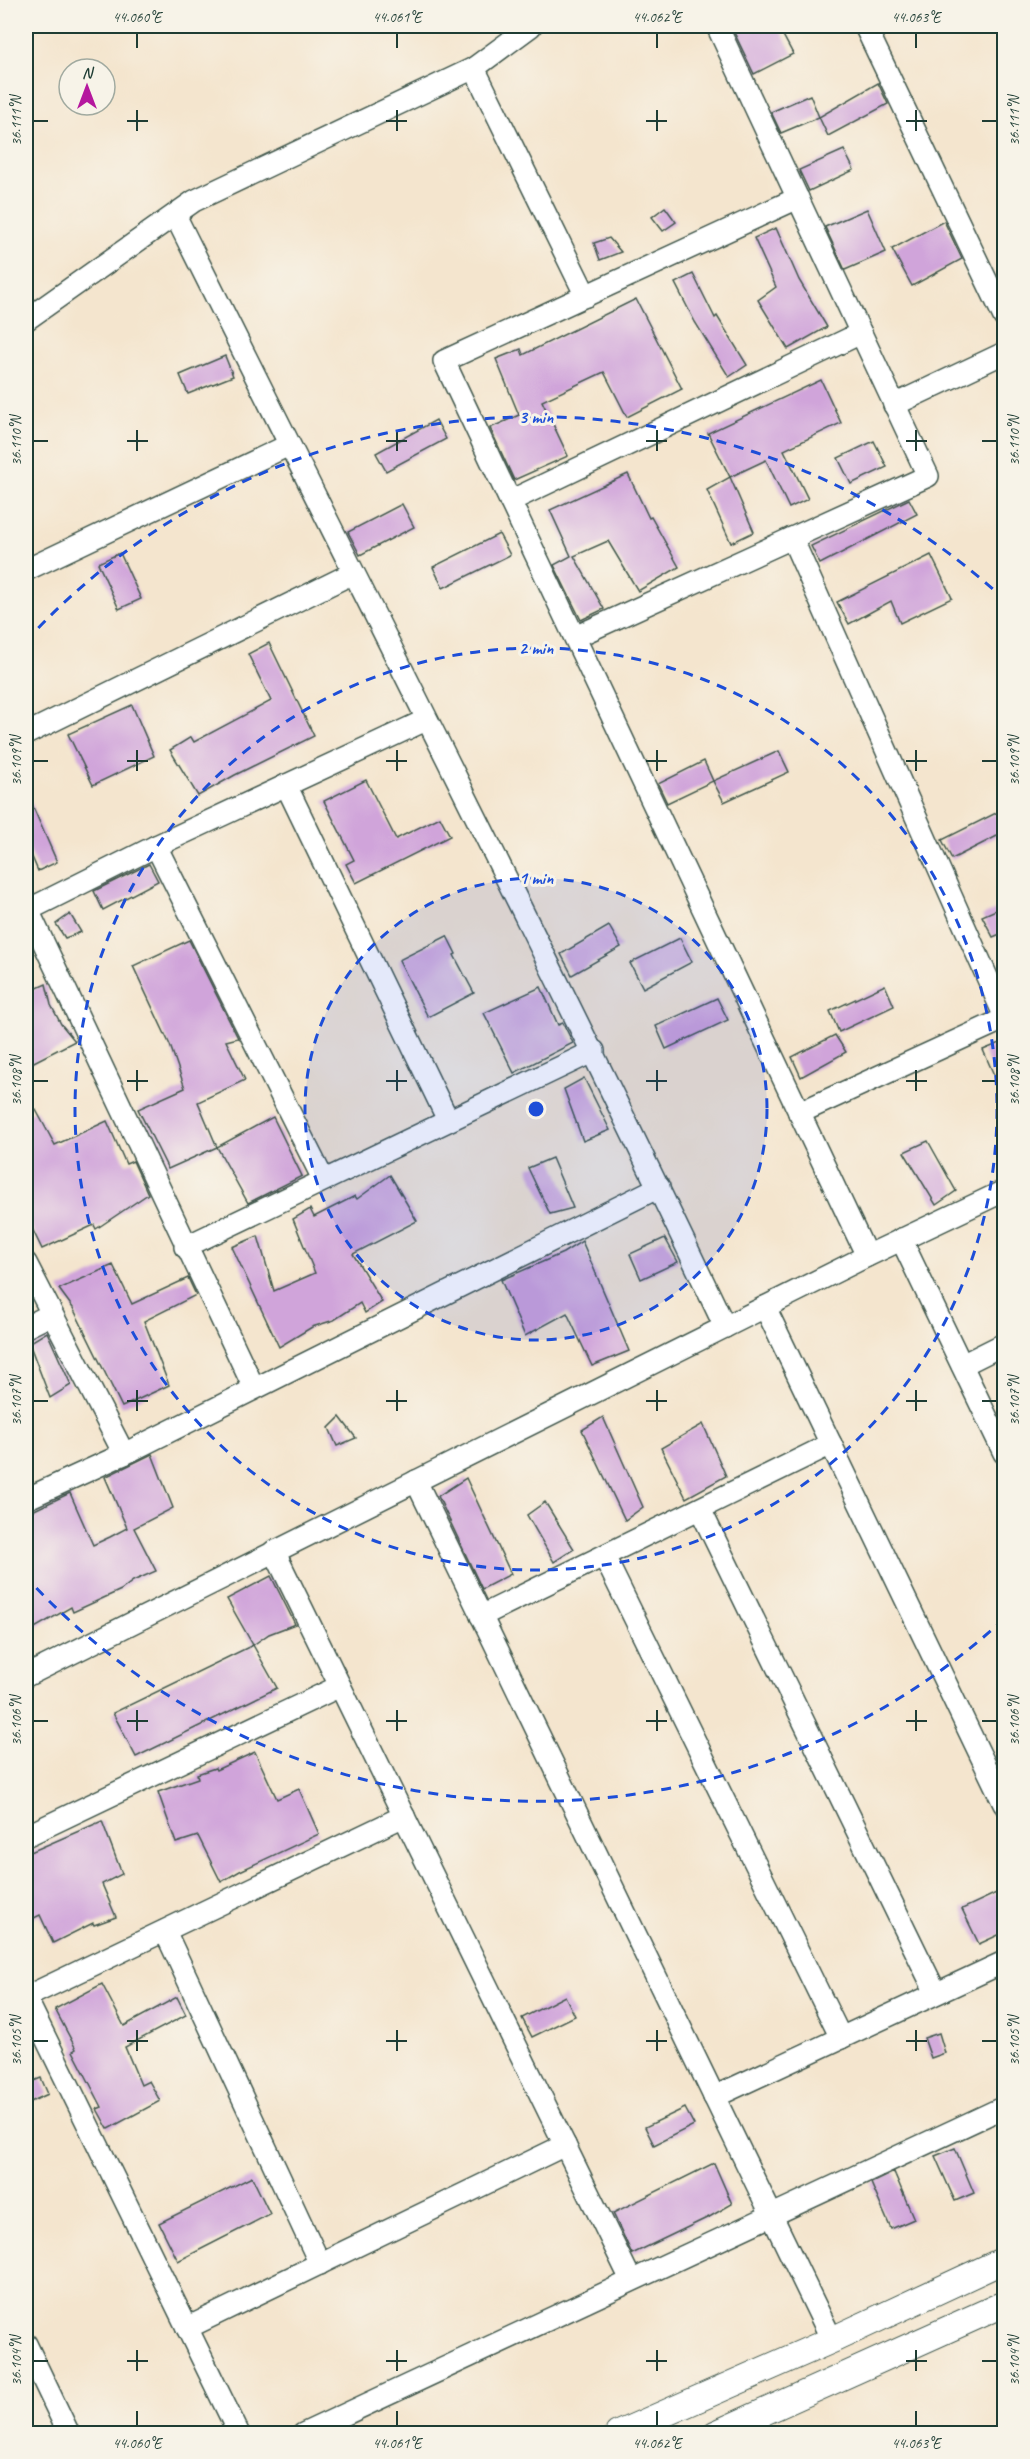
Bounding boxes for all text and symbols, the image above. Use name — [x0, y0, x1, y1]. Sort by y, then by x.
text: 44.060°E — [113, 8, 164, 27]
text: 44.061°E — [373, 8, 424, 27]
text: 44.062°E — [633, 8, 684, 27]
text: 44.063°E — [892, 8, 943, 27]
north arrow — [57, 57, 117, 117]
text: N — [82, 63, 95, 83]
text: 36.111°N — [7, 93, 26, 146]
text: 36.111°N — [1005, 93, 1024, 146]
text: 3 min — [519, 406, 554, 428]
text: 36.110°N — [7, 413, 26, 466]
text: 36.110°N — [1005, 413, 1024, 466]
text: 2 min — [519, 637, 554, 659]
text: 36.109°N — [7, 733, 26, 786]
text: 36.109°N — [1005, 733, 1024, 786]
text: 1 min — [519, 867, 554, 889]
text: 36.108°N — [7, 1053, 26, 1106]
text: 36.108°N — [1005, 1053, 1024, 1106]
centre of rings — [526, 1099, 546, 1119]
text: 36.107°N — [7, 1373, 26, 1426]
text: 36.107°N — [1005, 1373, 1024, 1426]
text: 36.106°N — [7, 1693, 26, 1746]
text: 36.106°N — [1005, 1693, 1024, 1746]
text: 36.105°N — [7, 2013, 26, 2066]
text: 36.105°N — [1005, 2013, 1024, 2066]
text: 36.104°N — [7, 2333, 26, 2386]
text: 36.104°N — [1005, 2333, 1024, 2386]
text: 44.060°E — [113, 2434, 164, 2453]
text: 44.061°E — [373, 2434, 424, 2453]
text: 44.062°E — [633, 2434, 684, 2453]
text: 44.063°E — [892, 2434, 943, 2453]

